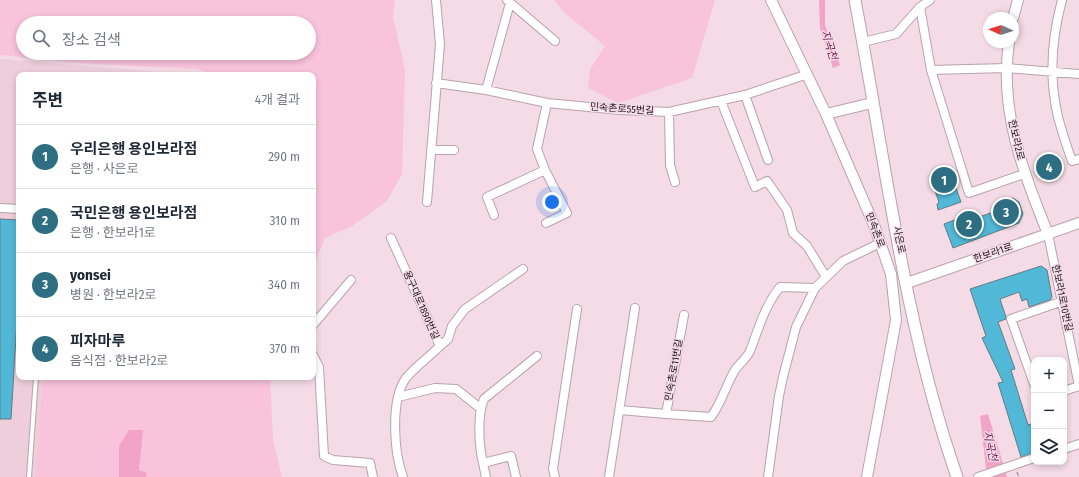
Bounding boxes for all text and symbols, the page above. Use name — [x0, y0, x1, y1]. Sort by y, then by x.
north arrow — [983, 12, 1019, 48]
search box — [16, 16, 316, 60]
icon: search — [30, 27, 52, 49]
water label: 지곡천 — [818, 29, 840, 63]
text: 장소 검색 — [62, 31, 121, 49]
text: 주변 — [32, 90, 63, 111]
text: 4개 결과 — [255, 92, 300, 107]
street label: 민속촌로55번길 — [589, 101, 655, 117]
street label: 한보라2로 — [1006, 119, 1026, 161]
text: 우리은행 용인보라점 — [70, 140, 197, 158]
text: 1 — [42, 149, 48, 164]
text: 290 m — [268, 149, 300, 164]
pin: 4 — [1036, 152, 1062, 182]
text: 은행 · 사은로 — [70, 161, 139, 176]
pin: 1 — [931, 165, 957, 195]
your location — [542, 192, 562, 212]
pin: 3 — [993, 197, 1019, 227]
text: 국민은행 용인보라점 — [70, 204, 197, 222]
pin: 2 — [956, 209, 982, 239]
street label: 민속촌로 — [863, 211, 887, 249]
text: 2 — [42, 213, 48, 228]
text: 310 m — [270, 213, 300, 228]
text: 은행 · 한보라1로 — [70, 225, 156, 240]
street label: 사은로 — [890, 225, 908, 255]
street label: 한보라1로 — [972, 241, 1014, 265]
street label: 한보라1로10번길 — [1049, 263, 1075, 333]
text: yonsei — [70, 266, 111, 284]
street label: 용구대로1890번길 — [400, 269, 442, 341]
text: 3 — [42, 277, 48, 292]
text: 340 m — [268, 277, 300, 292]
text: 병원 · 한보라2로 — [70, 287, 156, 302]
text: 피자마루 — [70, 332, 125, 350]
street label: 민속촌로11번길 — [663, 338, 685, 402]
text: 4 — [42, 341, 48, 356]
text: 370 m — [269, 341, 300, 356]
text: 음식점 · 한보라2로 — [70, 353, 168, 368]
map controls — [1031, 357, 1067, 465]
button: + — [1031, 357, 1067, 393]
button: − — [1031, 393, 1067, 429]
button: layers — [1031, 429, 1067, 465]
water label: 지곡천 — [980, 430, 1000, 464]

